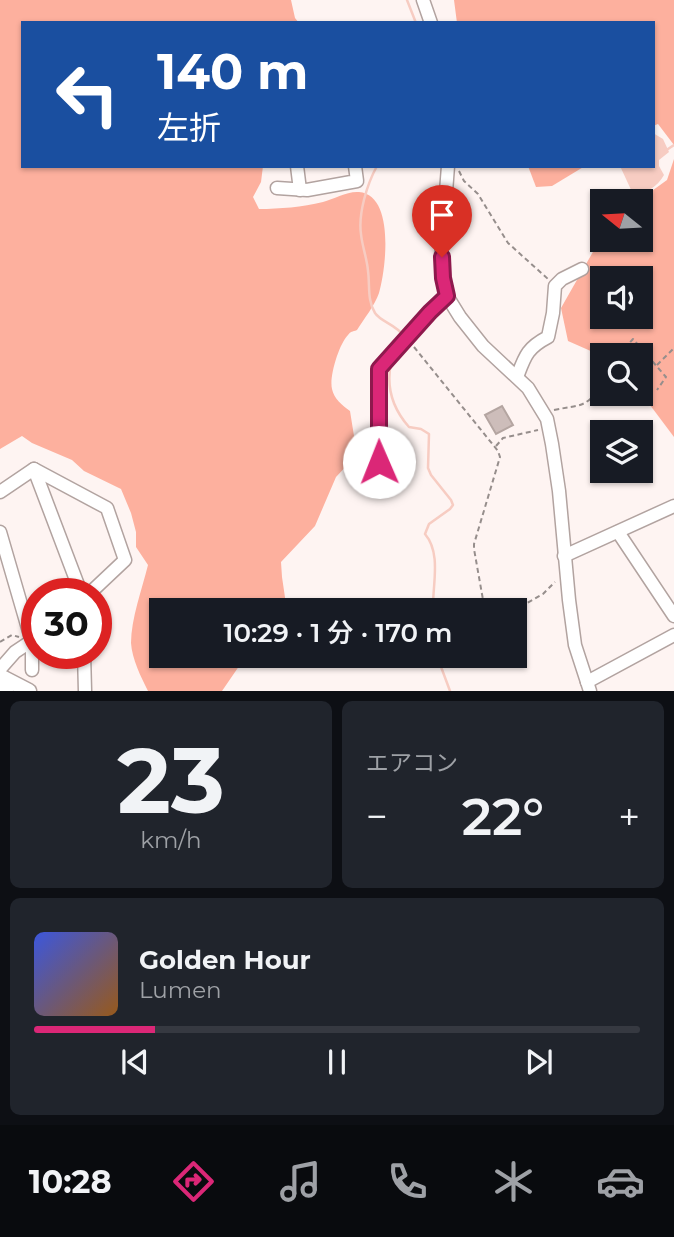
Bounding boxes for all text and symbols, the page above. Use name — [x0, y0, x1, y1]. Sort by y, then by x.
text: 140 m — [157, 42, 309, 101]
icon: left — [42, 49, 133, 140]
text: 左折 — [157, 108, 221, 147]
pin — [412, 185, 472, 257]
north arrow — [590, 189, 653, 252]
map controls — [590, 189, 653, 483]
icon: arrive — [423, 196, 461, 234]
button: sound — [590, 266, 653, 329]
button: search — [590, 343, 653, 406]
button: layers — [590, 420, 653, 483]
position arrow — [342, 425, 416, 499]
speed limit sign: 30 — [21, 578, 112, 669]
text: 10:29 · 1 分 · 170 m — [224, 617, 452, 649]
text: 23 — [117, 725, 225, 836]
text: エアコン — [366, 749, 458, 777]
text: 22° — [462, 785, 544, 848]
text: − — [366, 793, 388, 840]
text: + — [618, 793, 640, 840]
text: km/h — [140, 826, 202, 854]
text: Golden Hour — [139, 944, 311, 976]
text: Lumen — [139, 976, 222, 1004]
icon: previous — [116, 1043, 154, 1081]
icon: pause — [318, 1043, 356, 1081]
icon: next — [520, 1043, 558, 1081]
icon: directions — [169, 1157, 218, 1206]
icon: music — [276, 1157, 325, 1206]
icon: phone — [383, 1157, 432, 1206]
icon: climate — [489, 1157, 538, 1206]
icon: car — [596, 1157, 645, 1206]
text: 10:28 — [29, 1162, 112, 1201]

